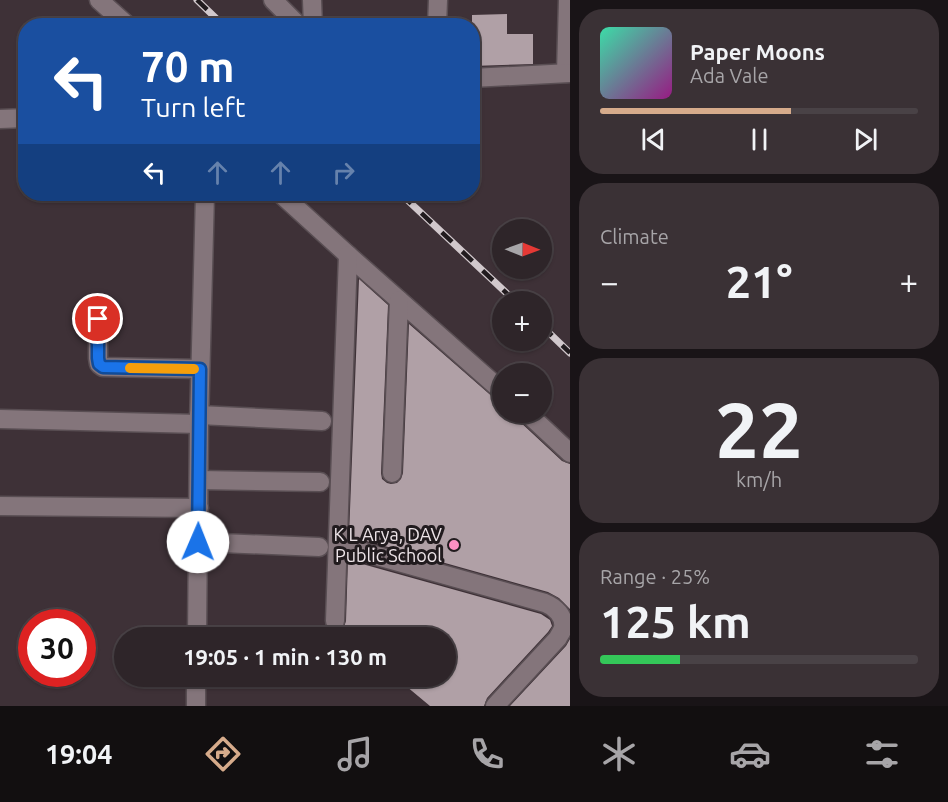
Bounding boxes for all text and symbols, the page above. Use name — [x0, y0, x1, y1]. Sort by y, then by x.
text: Paper Moons — [690, 39, 825, 64]
icon: left — [42, 42, 120, 120]
text: 70 m — [141, 43, 235, 90]
text: Ada Vale — [690, 64, 768, 87]
text: Turn left — [141, 92, 245, 122]
icon: previous — [637, 123, 670, 156]
icon: pause — [743, 123, 776, 156]
icon: next — [849, 123, 882, 156]
icon: left — [138, 156, 171, 189]
icon: ahead — [201, 156, 234, 189]
icon: ahead — [264, 156, 297, 189]
icon: right — [327, 156, 360, 189]
north arrow — [492, 219, 552, 279]
map controls — [492, 219, 552, 423]
text: Climate — [600, 225, 669, 248]
text: 21° — [726, 256, 792, 307]
text: − — [600, 263, 619, 300]
text: + — [899, 263, 918, 300]
button: + — [492, 291, 552, 351]
pin — [72, 293, 123, 344]
icon: arrive — [81, 302, 114, 335]
button: − — [492, 363, 552, 423]
text: 22 — [715, 385, 803, 473]
text: km/h — [736, 468, 782, 491]
position arrow — [166, 510, 230, 574]
place label: K L Arya, DAV Public School — [334, 524, 443, 565]
marker: K L Arya, DAV Public School — [447, 538, 461, 552]
text: Range · 25% — [600, 565, 710, 588]
text: 125 km — [600, 596, 751, 647]
speed limit sign: 30 — [18, 609, 96, 687]
text: 19:05 · 1 min · 130 m — [183, 644, 387, 669]
icon: directions — [202, 733, 244, 775]
icon: music — [334, 733, 376, 775]
icon: phone — [466, 733, 508, 775]
icon: climate — [598, 733, 640, 775]
icon: car — [729, 733, 771, 775]
icon: filters — [861, 733, 903, 775]
text: 19:04 — [45, 739, 112, 769]

